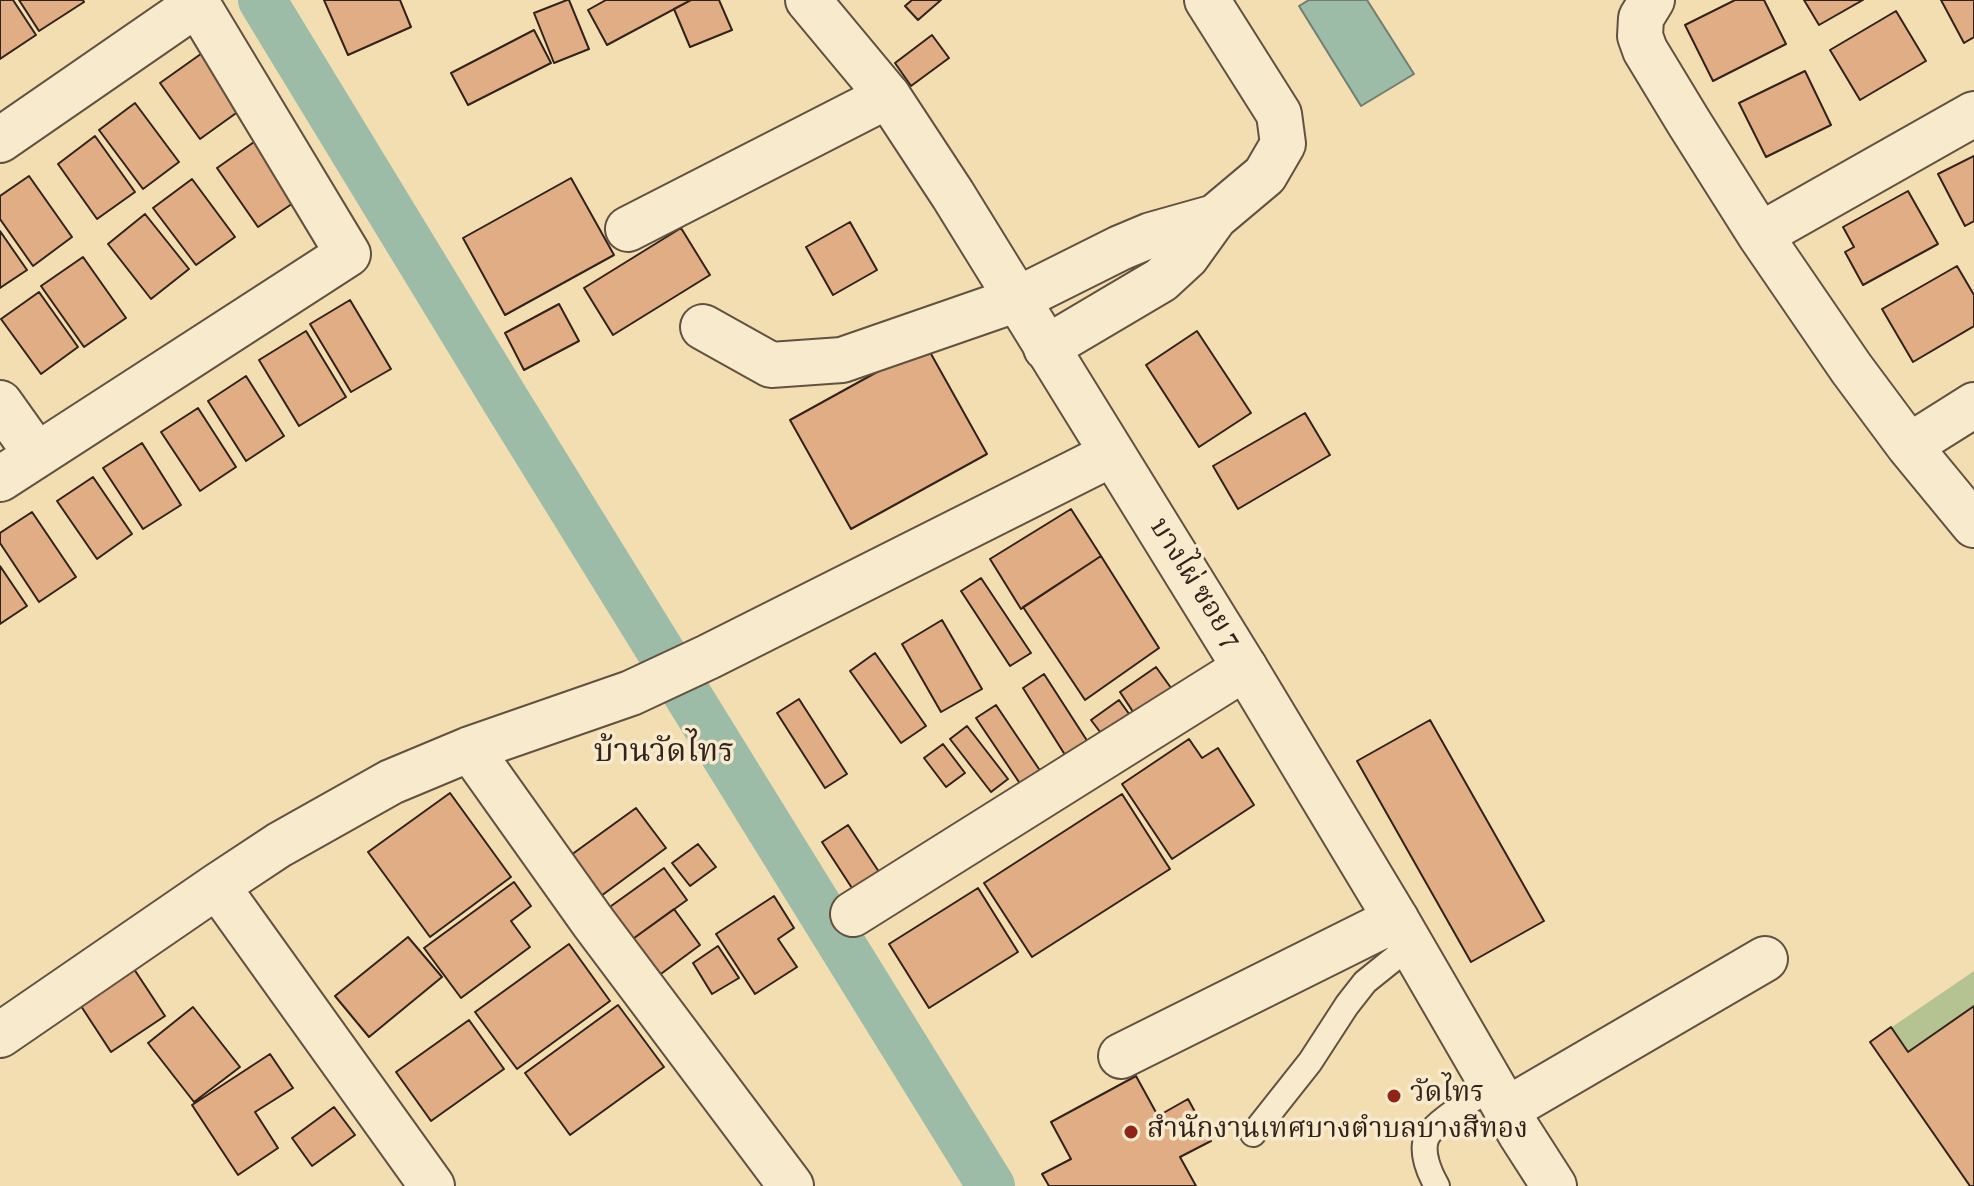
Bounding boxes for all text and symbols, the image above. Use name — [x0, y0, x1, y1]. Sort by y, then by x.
street label: บางไผ่ ซอย 7 — [1140, 513, 1246, 657]
district label: บ้านวัดไทร — [594, 736, 734, 774]
place label: วัดไทร — [1410, 1079, 1484, 1113]
marker: วัดไทร — [1385, 1087, 1403, 1105]
place label: สำนักงานเทศบางตำบลบางสีทอง — [1147, 1115, 1528, 1149]
marker: สำนักงานเทศบางตำบลบางสีทอง — [1122, 1123, 1140, 1141]

